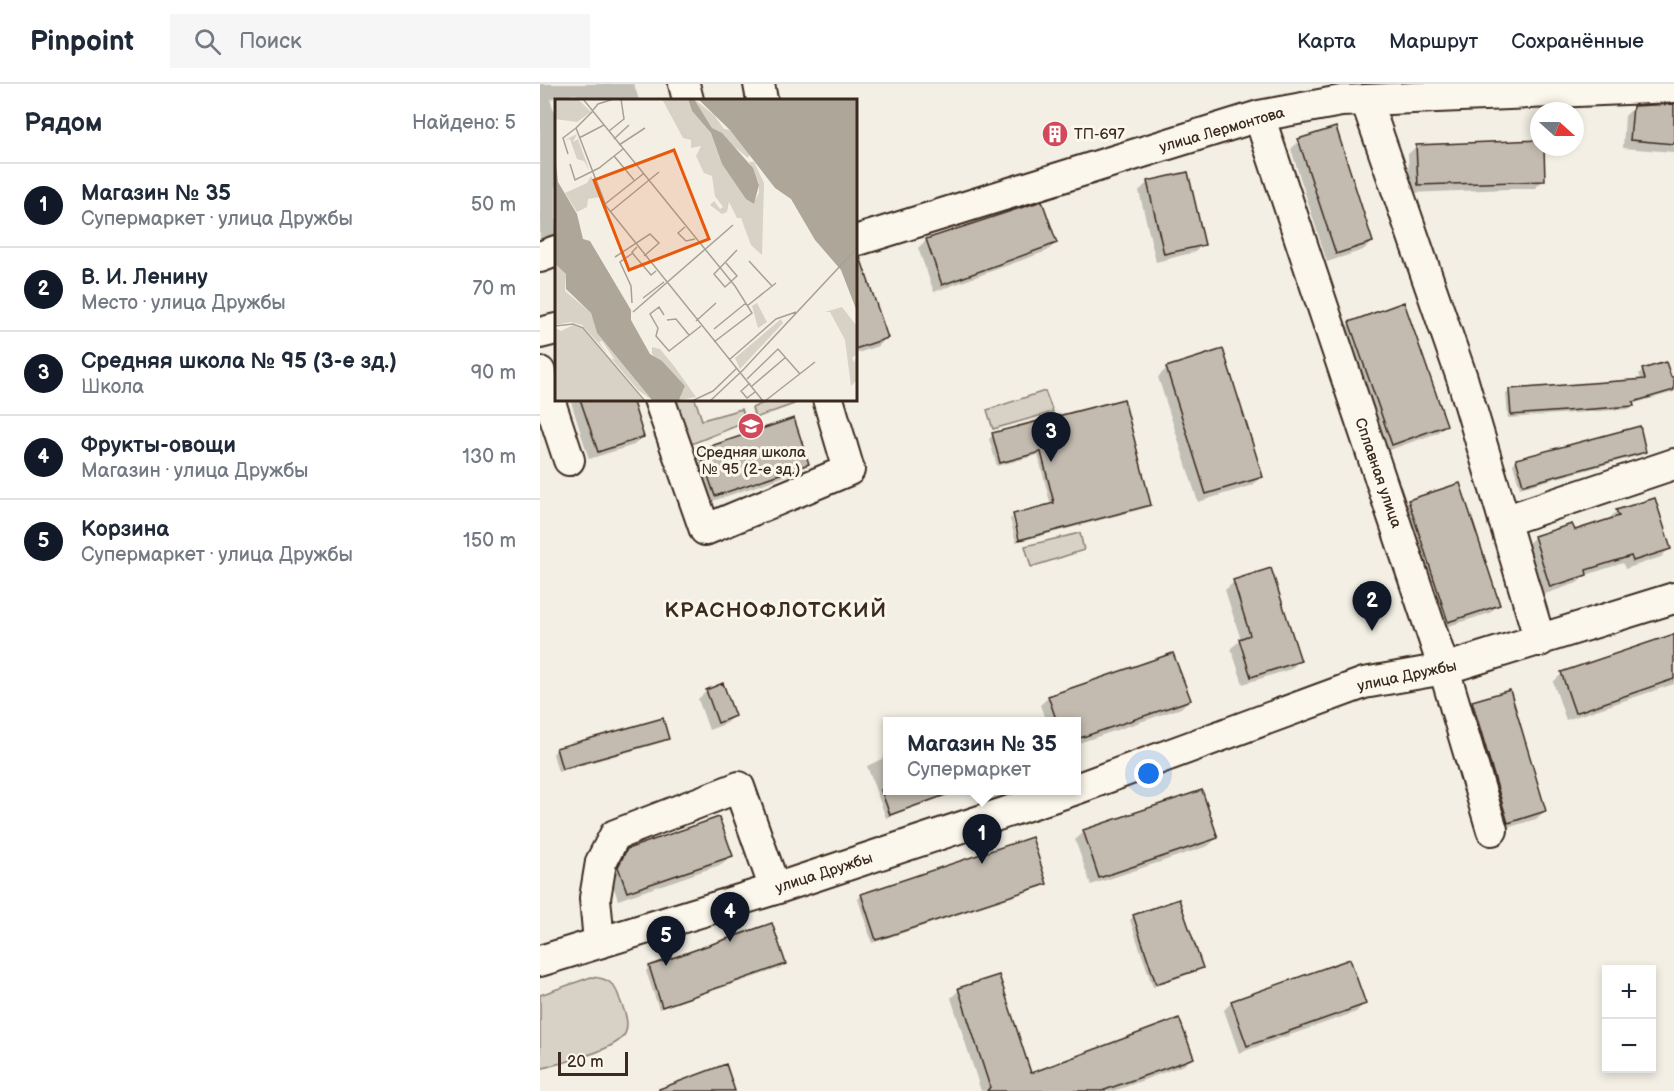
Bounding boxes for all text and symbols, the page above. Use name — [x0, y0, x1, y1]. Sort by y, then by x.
search box — [170, 14, 590, 68]
text: Pinpoint — [30, 25, 134, 58]
icon: search — [191, 25, 224, 58]
text: Поиск — [239, 28, 302, 55]
text: Карта — [1297, 29, 1356, 54]
text: Маршрут — [1389, 29, 1478, 54]
text: Сохранённые — [1511, 29, 1644, 54]
inset map — [555, 99, 856, 400]
north arrow — [1530, 102, 1584, 156]
street label: улица Лермонтова — [1157, 103, 1287, 157]
text: Рядом — [24, 108, 102, 139]
text: Найдено: 5 — [412, 111, 516, 135]
building icon: ТП-697 — [1040, 119, 1070, 149]
place label: ТП-697 — [1074, 125, 1125, 144]
text: Магазин № 35 — [81, 180, 231, 207]
text: 1 — [39, 193, 48, 217]
text: 50 m — [471, 193, 516, 217]
text: Супермаркет · улица Дружбы — [81, 207, 353, 231]
text: В. И. Ленину — [81, 264, 208, 291]
text: 2 — [38, 277, 49, 301]
text: 70 m — [472, 277, 516, 301]
text: Место · улица Дружбы — [81, 291, 286, 315]
text: Средняя школа № 95 (3-е зд.) — [81, 348, 397, 375]
text: 3 — [38, 361, 49, 385]
text: 90 m — [471, 361, 516, 385]
text: Школа — [81, 375, 144, 399]
school or university icon: Средняя школа № 95 (2-е зд.) — [736, 411, 766, 441]
pin: 3 — [1032, 412, 1070, 462]
street label: Сплавная улица — [1350, 415, 1406, 531]
text: Фрукты-овощи — [81, 432, 236, 459]
place label: Средняя школа № 95 (2-е зд.) — [696, 443, 806, 479]
text: 4 — [38, 445, 49, 469]
text: 130 m — [462, 445, 516, 469]
text: Магазин · улица Дружбы — [81, 459, 308, 483]
text: Корзина — [81, 516, 169, 543]
text: 5 — [38, 529, 49, 553]
text: 150 m — [463, 529, 516, 553]
text: Супермаркет · улица Дружбы — [81, 543, 353, 567]
pin: 2 — [1352, 582, 1392, 631]
district label: КРАСНОФЛОТСКИЙ — [664, 597, 888, 623]
street label: улица Дружбы — [1356, 656, 1458, 696]
popup — [883, 717, 1081, 795]
text: Магазин № 35 — [907, 731, 1057, 758]
text: Супермаркет — [907, 758, 1031, 782]
your location — [1134, 759, 1163, 788]
pin: 1 — [962, 814, 1002, 864]
street label: улица Дружбы — [773, 848, 875, 898]
pin: 4 — [710, 892, 750, 942]
pin: 5 — [646, 916, 686, 966]
map controls — [1602, 965, 1656, 1073]
button: + — [1602, 965, 1656, 1019]
button: − — [1602, 1019, 1656, 1073]
scale bar — [558, 1049, 628, 1076]
text: 20 m — [567, 1053, 603, 1072]

